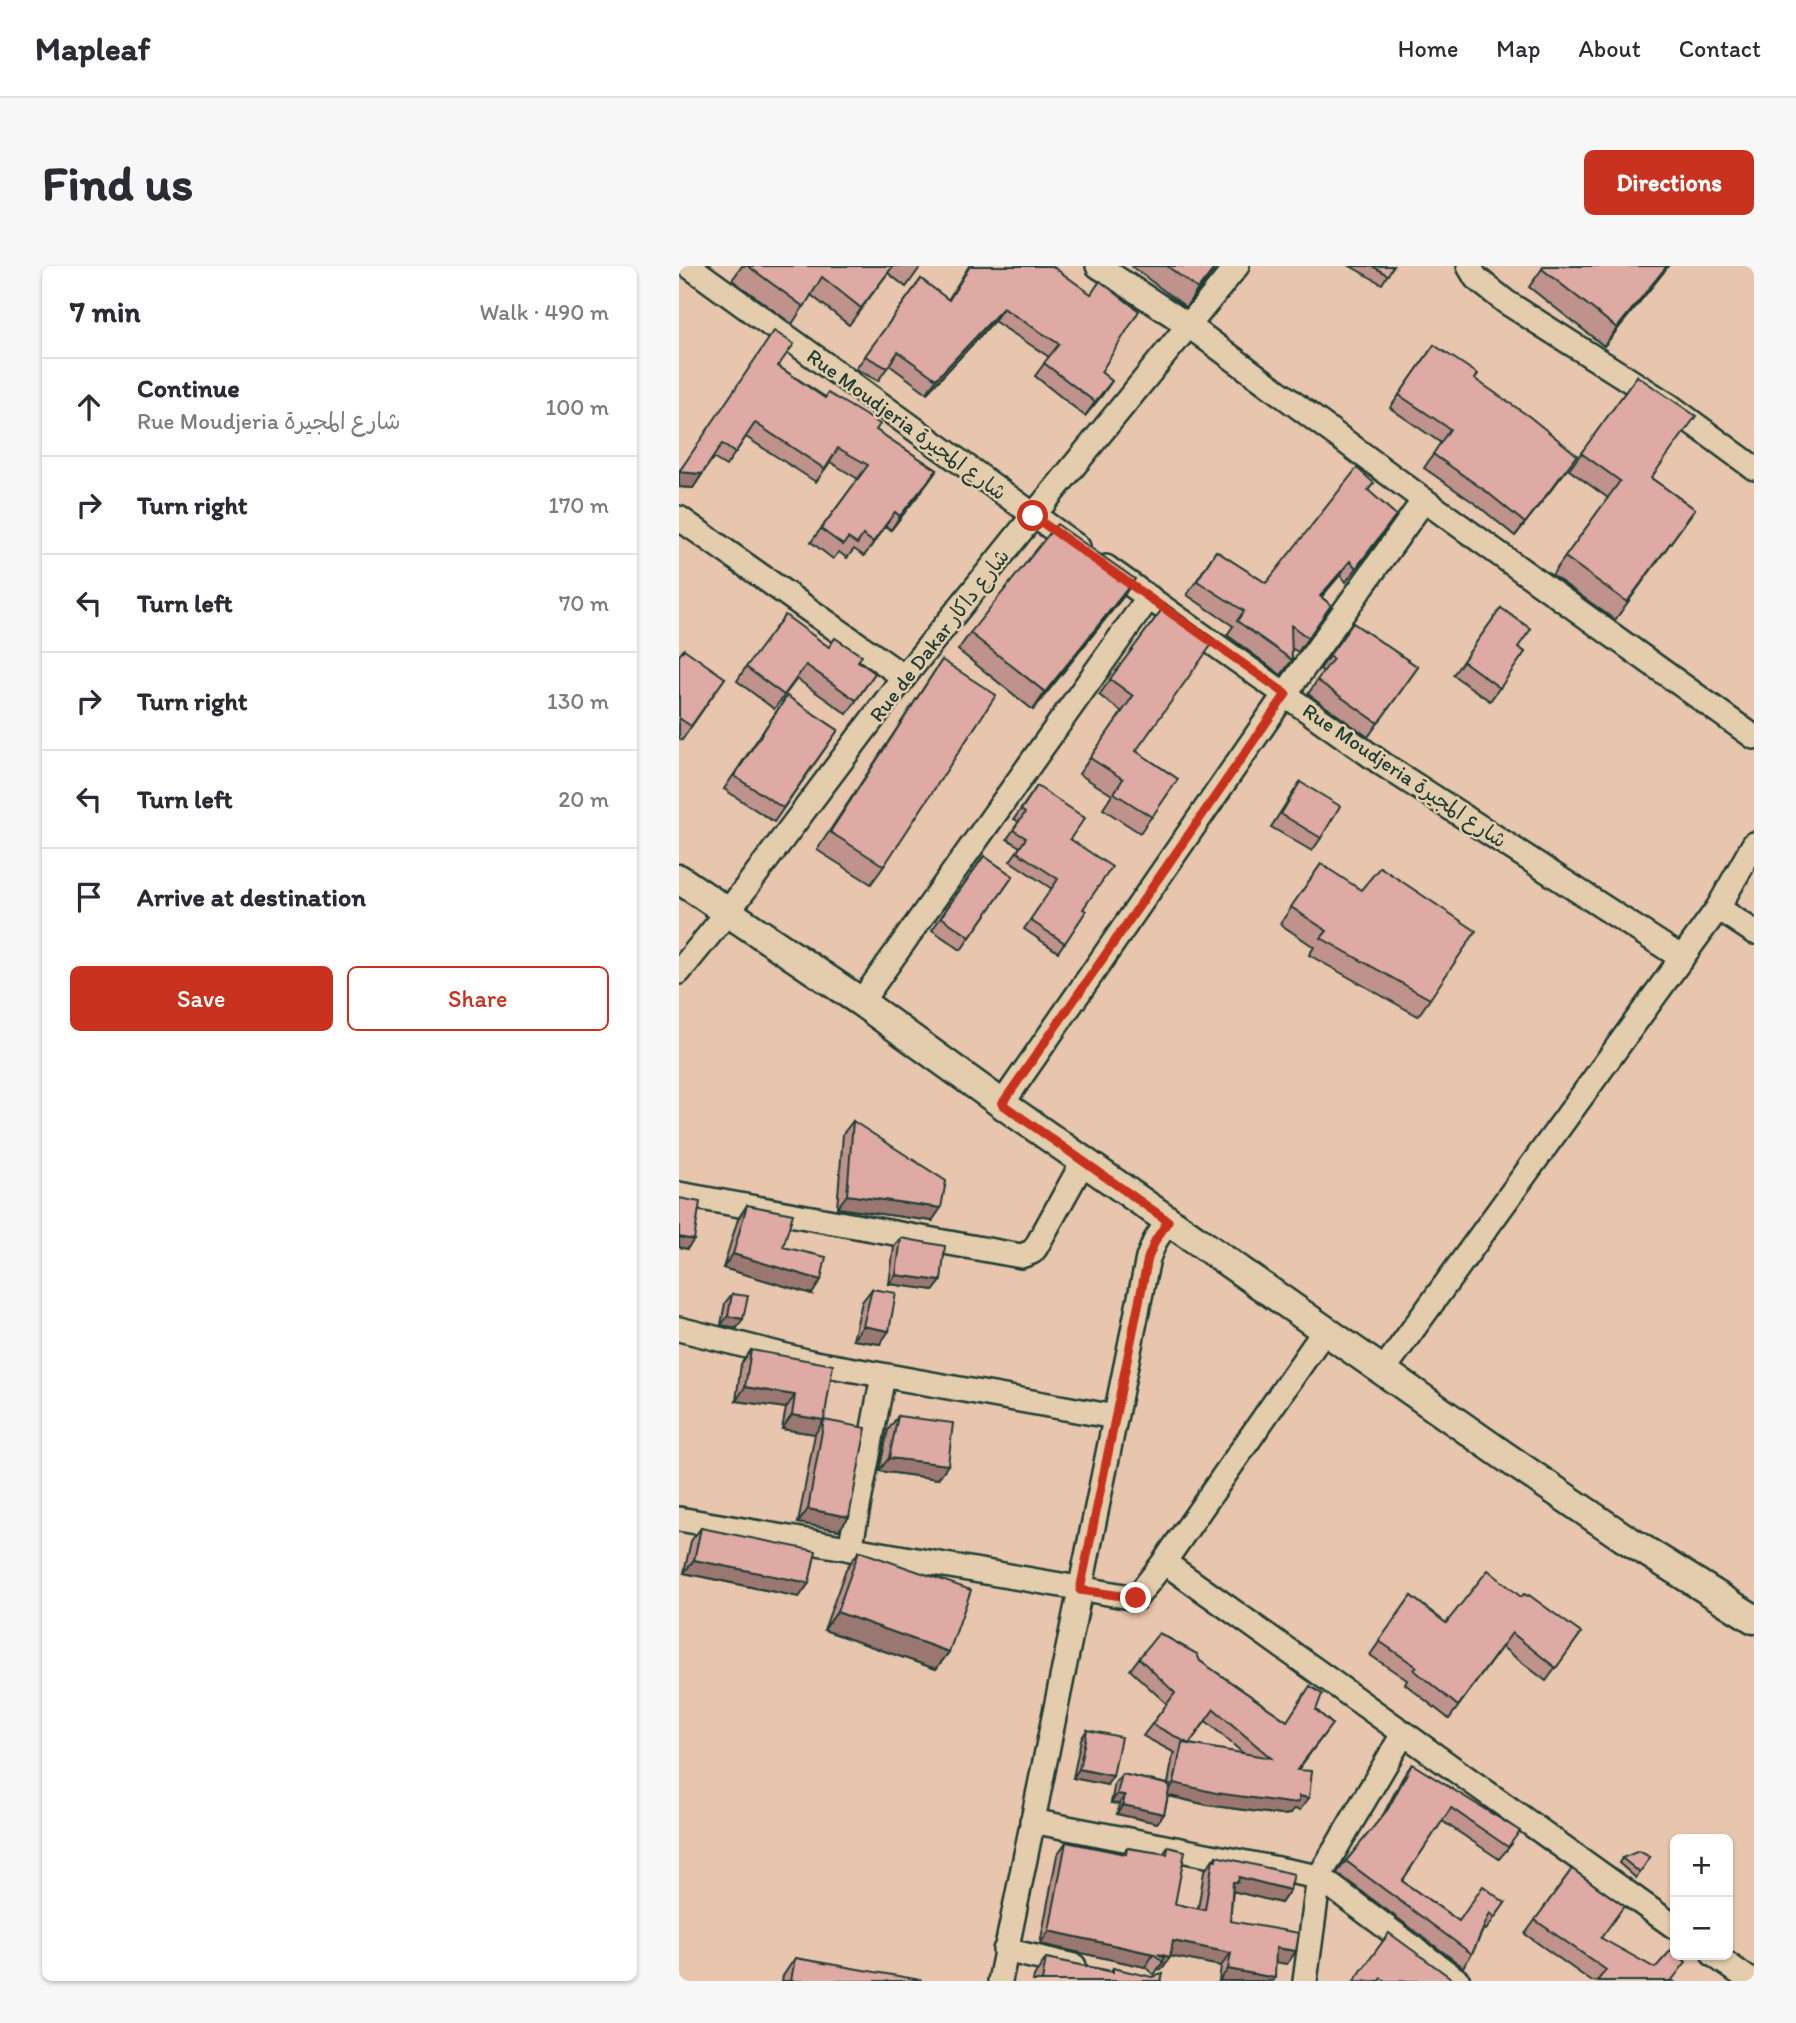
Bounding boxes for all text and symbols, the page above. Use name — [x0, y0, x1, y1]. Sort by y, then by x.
text: Mapleaf — [35, 29, 150, 68]
text: Home — [1398, 34, 1458, 63]
text: Map — [1496, 34, 1540, 63]
text: About — [1578, 34, 1641, 63]
text: Contact — [1679, 34, 1761, 63]
button: Directions — [1584, 150, 1754, 215]
text: Find us — [42, 153, 193, 212]
text: 7 min — [70, 293, 141, 330]
text: Walk · 490 m — [480, 298, 609, 326]
street label: Rue Moudjeria شارع المجيرة — [801, 343, 1012, 507]
text: Continue — [137, 372, 240, 404]
icon: ahead — [70, 388, 108, 426]
text: 100 m — [545, 393, 609, 421]
text: Rue Moudjeria شارع المجيرة — [137, 407, 401, 435]
icon: right — [70, 486, 108, 524]
text: Turn right — [137, 489, 248, 521]
text: 170 m — [548, 491, 609, 519]
route start — [1017, 500, 1048, 531]
street label: Rue de Dakar شارع داكار — [864, 544, 1017, 728]
icon: left — [70, 584, 108, 622]
text: Turn left — [137, 587, 233, 619]
text: 70 m — [559, 589, 609, 617]
icon: right — [70, 682, 108, 720]
text: Turn right — [137, 685, 248, 717]
text: 130 m — [547, 687, 609, 715]
street label: Rue Moudjeria شارع المجيرة — [1297, 697, 1512, 855]
icon: left — [70, 780, 108, 818]
text: Turn left — [137, 783, 233, 815]
text: 20 m — [558, 785, 609, 813]
icon: arrive — [70, 878, 108, 916]
text: Arrive at destination — [137, 881, 366, 913]
button: Save — [70, 966, 333, 1031]
button: Share — [347, 966, 609, 1031]
route end — [1120, 1582, 1151, 1613]
map controls — [1670, 1834, 1733, 1960]
button: + — [1670, 1834, 1733, 1897]
button: − — [1670, 1897, 1733, 1960]

